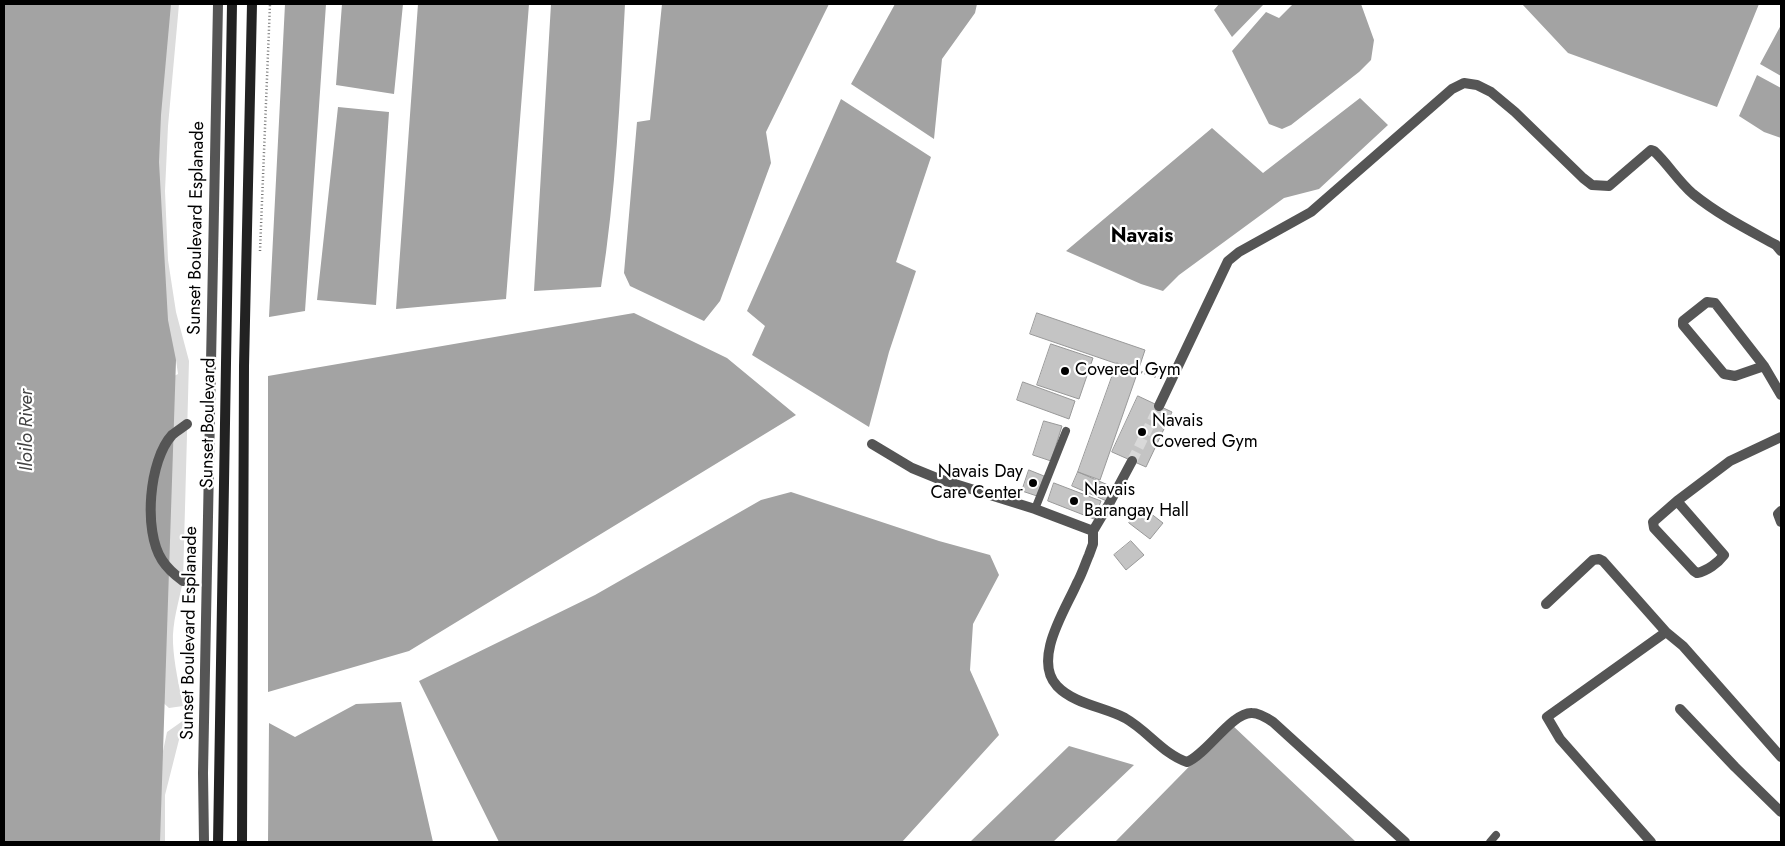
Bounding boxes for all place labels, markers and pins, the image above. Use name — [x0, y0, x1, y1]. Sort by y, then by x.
place label: Covered Gym — [1075, 360, 1181, 382]
marker: Covered Gym — [1059, 365, 1071, 377]
place label: Navais Covered Gym — [1152, 411, 1258, 454]
marker: Navais Covered Gym — [1136, 426, 1148, 438]
place label: Navais Day Care Center — [931, 462, 1023, 504]
marker: Navais Day Care Center — [1027, 477, 1039, 489]
place label: Navais Barangay Hall — [1084, 480, 1189, 522]
marker: Navais Barangay Hall — [1068, 495, 1080, 507]

